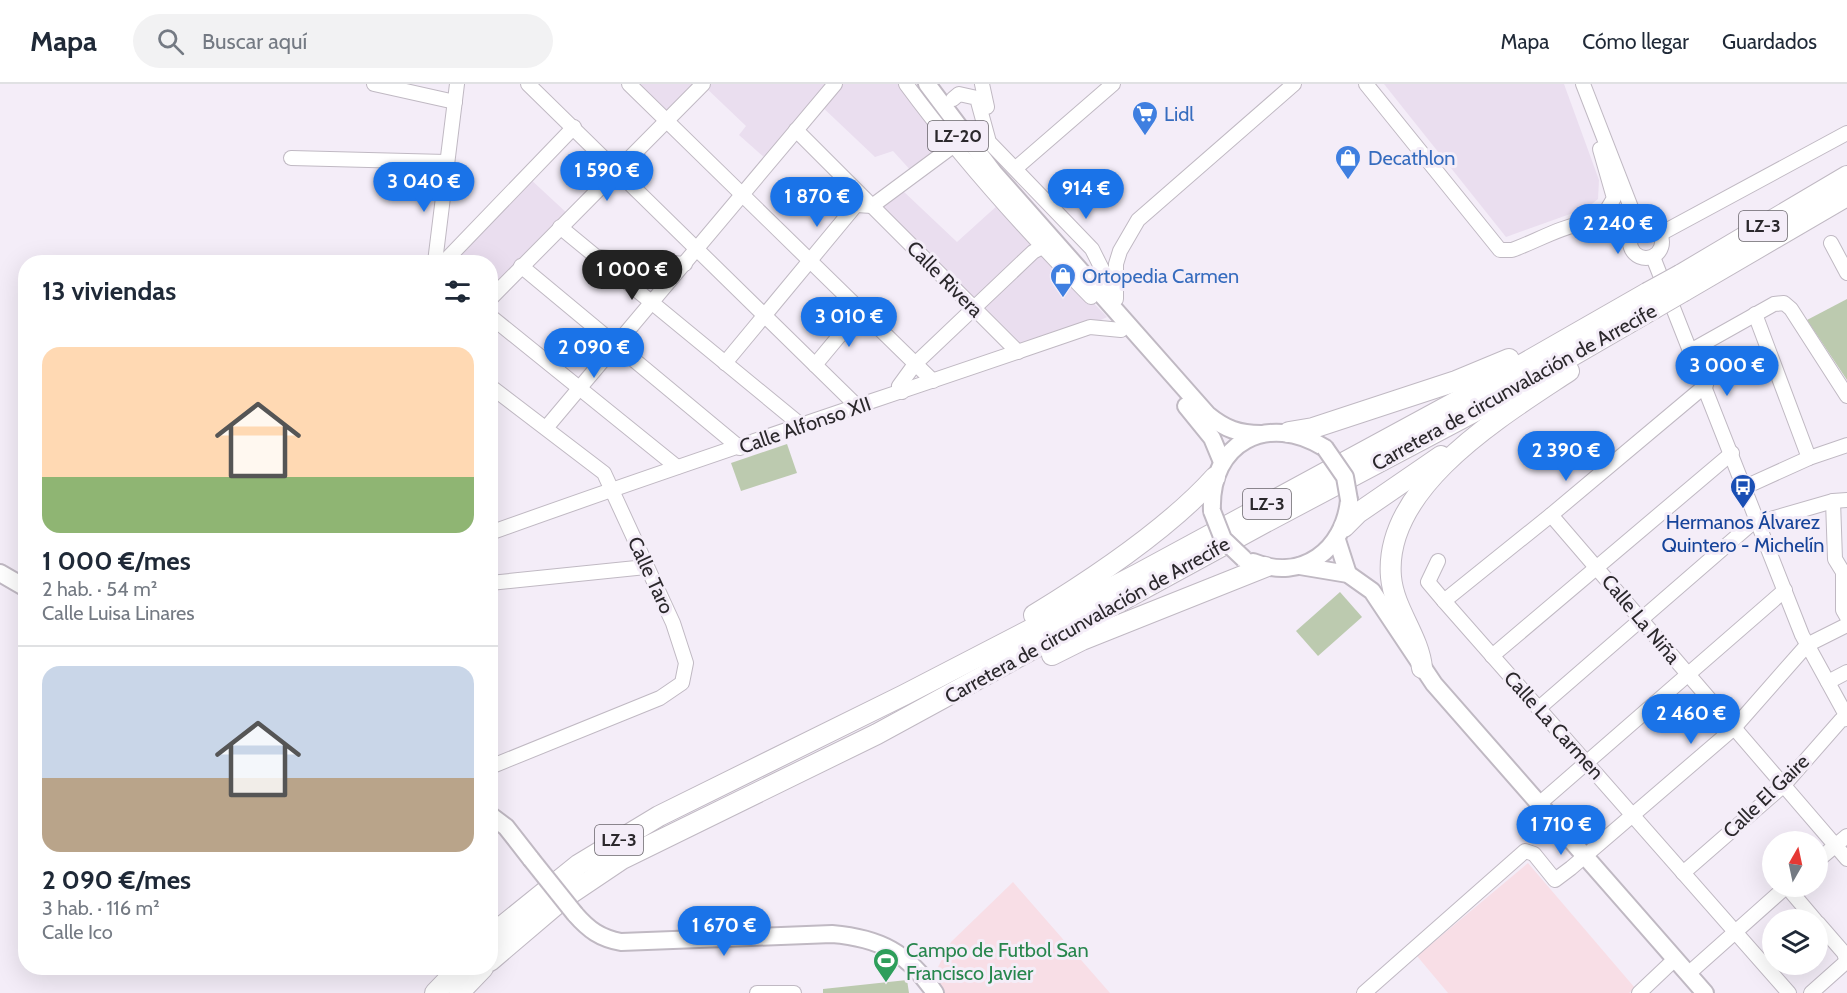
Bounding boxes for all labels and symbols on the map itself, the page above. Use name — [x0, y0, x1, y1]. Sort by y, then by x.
supermarket icon: Lidl — [1130, 99, 1160, 137]
place label: Lidl — [1164, 102, 1194, 126]
road number: LZ-20 — [928, 121, 988, 151]
shop icon: Decathlon — [1333, 143, 1363, 181]
place label: Decathlon — [1368, 146, 1456, 170]
pin: 1 590 € — [552, 151, 662, 202]
pin: 3 040 € — [369, 162, 479, 213]
pin: 914 € — [1044, 169, 1128, 220]
pin: 1 870 € — [762, 177, 872, 228]
pin: 2 240 € — [1563, 204, 1673, 255]
road number: LZ-3 — [1739, 211, 1787, 241]
street label: Calle Rivera — [902, 236, 988, 322]
pin: 1 000 € — [577, 250, 687, 301]
shop icon: Ortopedia Carmen — [1048, 261, 1078, 299]
place label: Ortopedia Carmen — [1082, 264, 1239, 288]
pin: 3 010 € — [794, 297, 904, 348]
street label: Carretera de circunvalación de Arrecife — [1367, 298, 1661, 476]
pin: 2 090 € — [539, 328, 649, 379]
pin: 3 000 € — [1672, 346, 1782, 397]
street label: Calle Alfonso XII — [736, 391, 874, 459]
pin: 2 390 € — [1511, 431, 1621, 482]
bus stop icon: Hermanos Álvarez Quintero - Michelín — [1728, 472, 1758, 510]
road number: LZ-3 — [1243, 489, 1291, 519]
place label: Hermanos Álvarez Quintero - Michelín — [1661, 510, 1825, 557]
street label: Carretera de circunvalación de Arrecife — [940, 531, 1234, 709]
street label: Calle Taro — [623, 533, 679, 617]
street label: Calle La Niña — [1597, 570, 1685, 669]
street label: Calle La Carmen — [1499, 666, 1609, 784]
pin: 2 460 € — [1636, 694, 1746, 745]
street label: Calle El Gaire — [1718, 749, 1814, 843]
pin: 1 710 € — [1506, 805, 1616, 856]
road number: LZ-3 — [595, 825, 643, 855]
north arrow — [1762, 831, 1828, 897]
pin: 1 670 € — [669, 906, 779, 957]
place label: Campo de Futbol San Francisco Javier — [906, 938, 1089, 985]
sports icon: Campo de Futbol San Francisco Javier — [871, 946, 901, 984]

